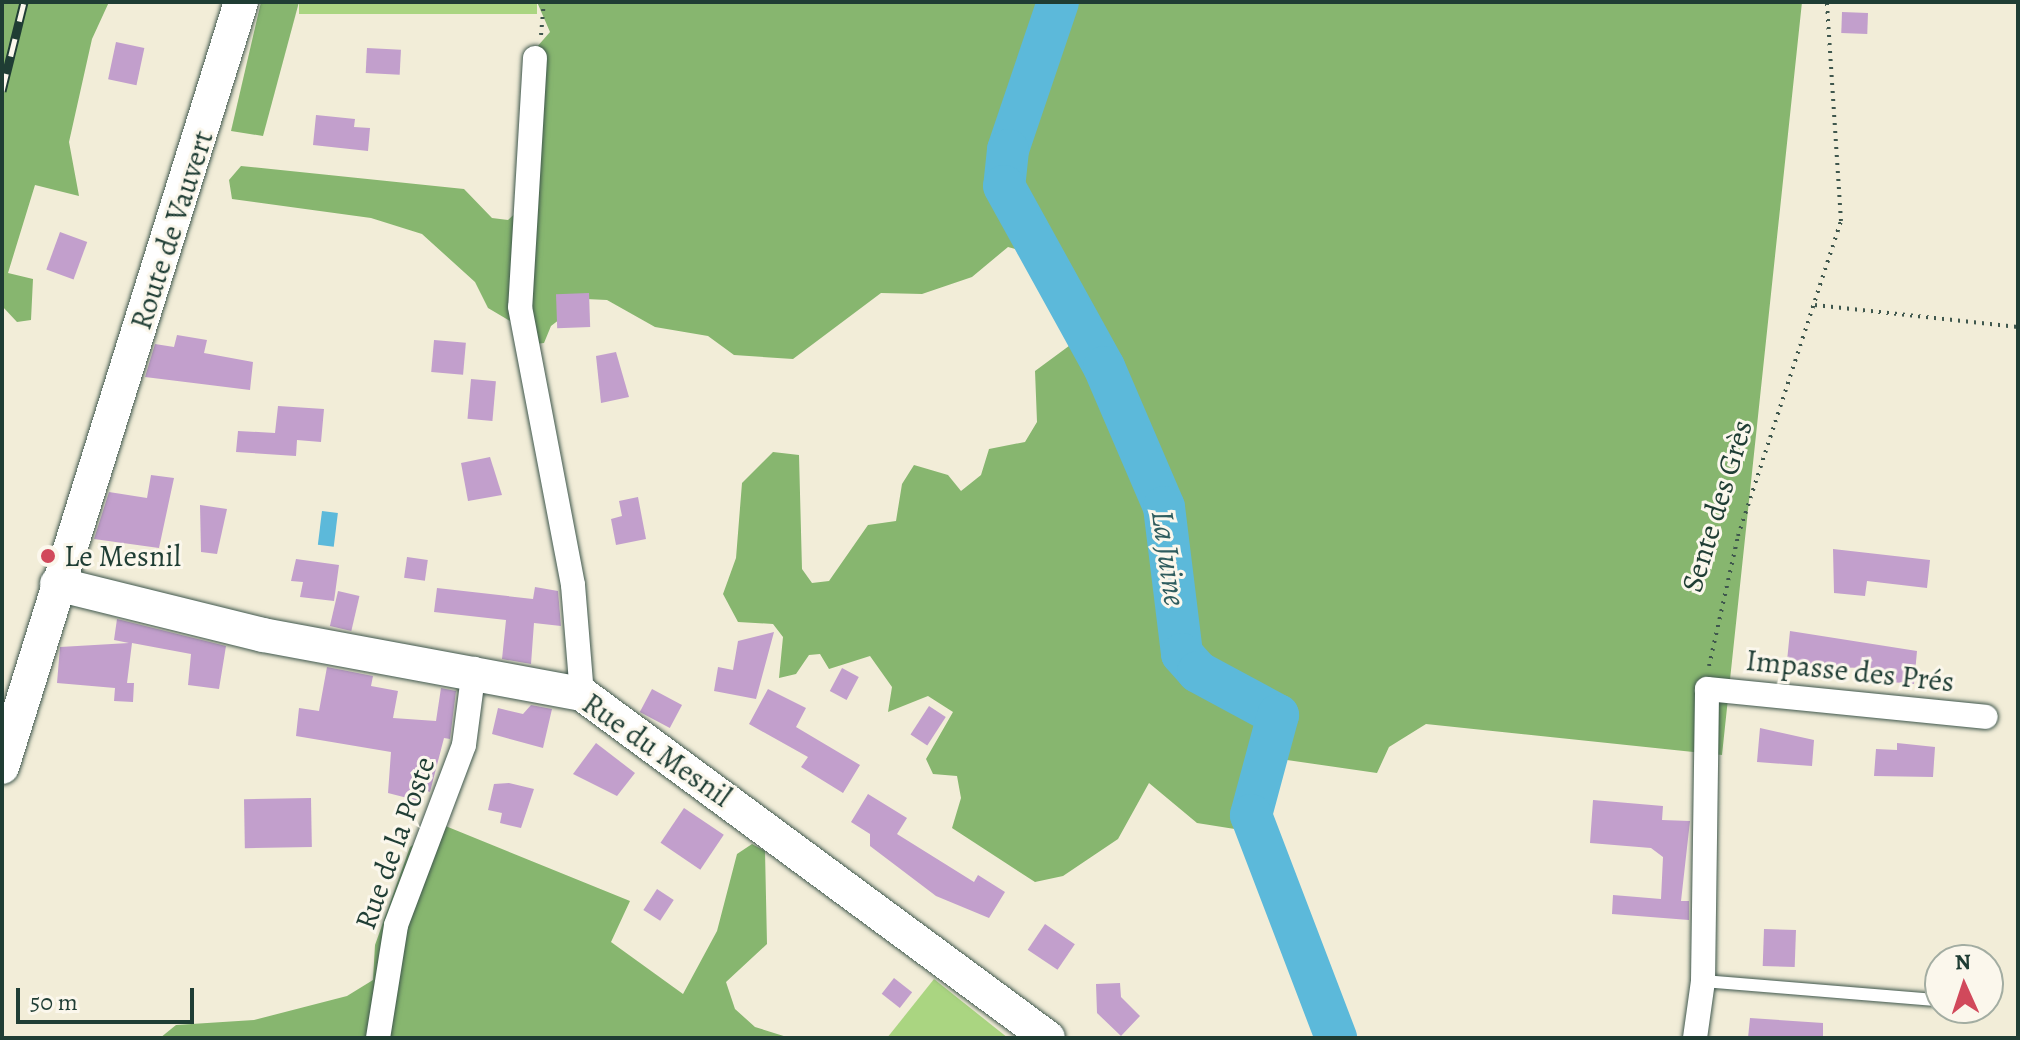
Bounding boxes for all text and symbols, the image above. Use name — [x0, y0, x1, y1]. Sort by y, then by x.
street label: Route de Vauvert — [123, 126, 221, 334]
street label: Sente des Grès — [1674, 416, 1760, 596]
water label: La Juine — [1143, 508, 1195, 608]
place label: Le Mesnil — [64, 538, 181, 574]
marker: Le Mesnil — [39, 547, 57, 565]
street label: Impasse des Prés — [1744, 642, 1956, 700]
street label: Rue du Mesnil — [575, 685, 739, 815]
street label: Rue de la Poste — [347, 752, 443, 934]
north arrow — [1924, 944, 2004, 1024]
text: N — [1954, 947, 1972, 977]
scale bar — [20, 972, 198, 1022]
text: 50 m — [30, 986, 78, 1018]

